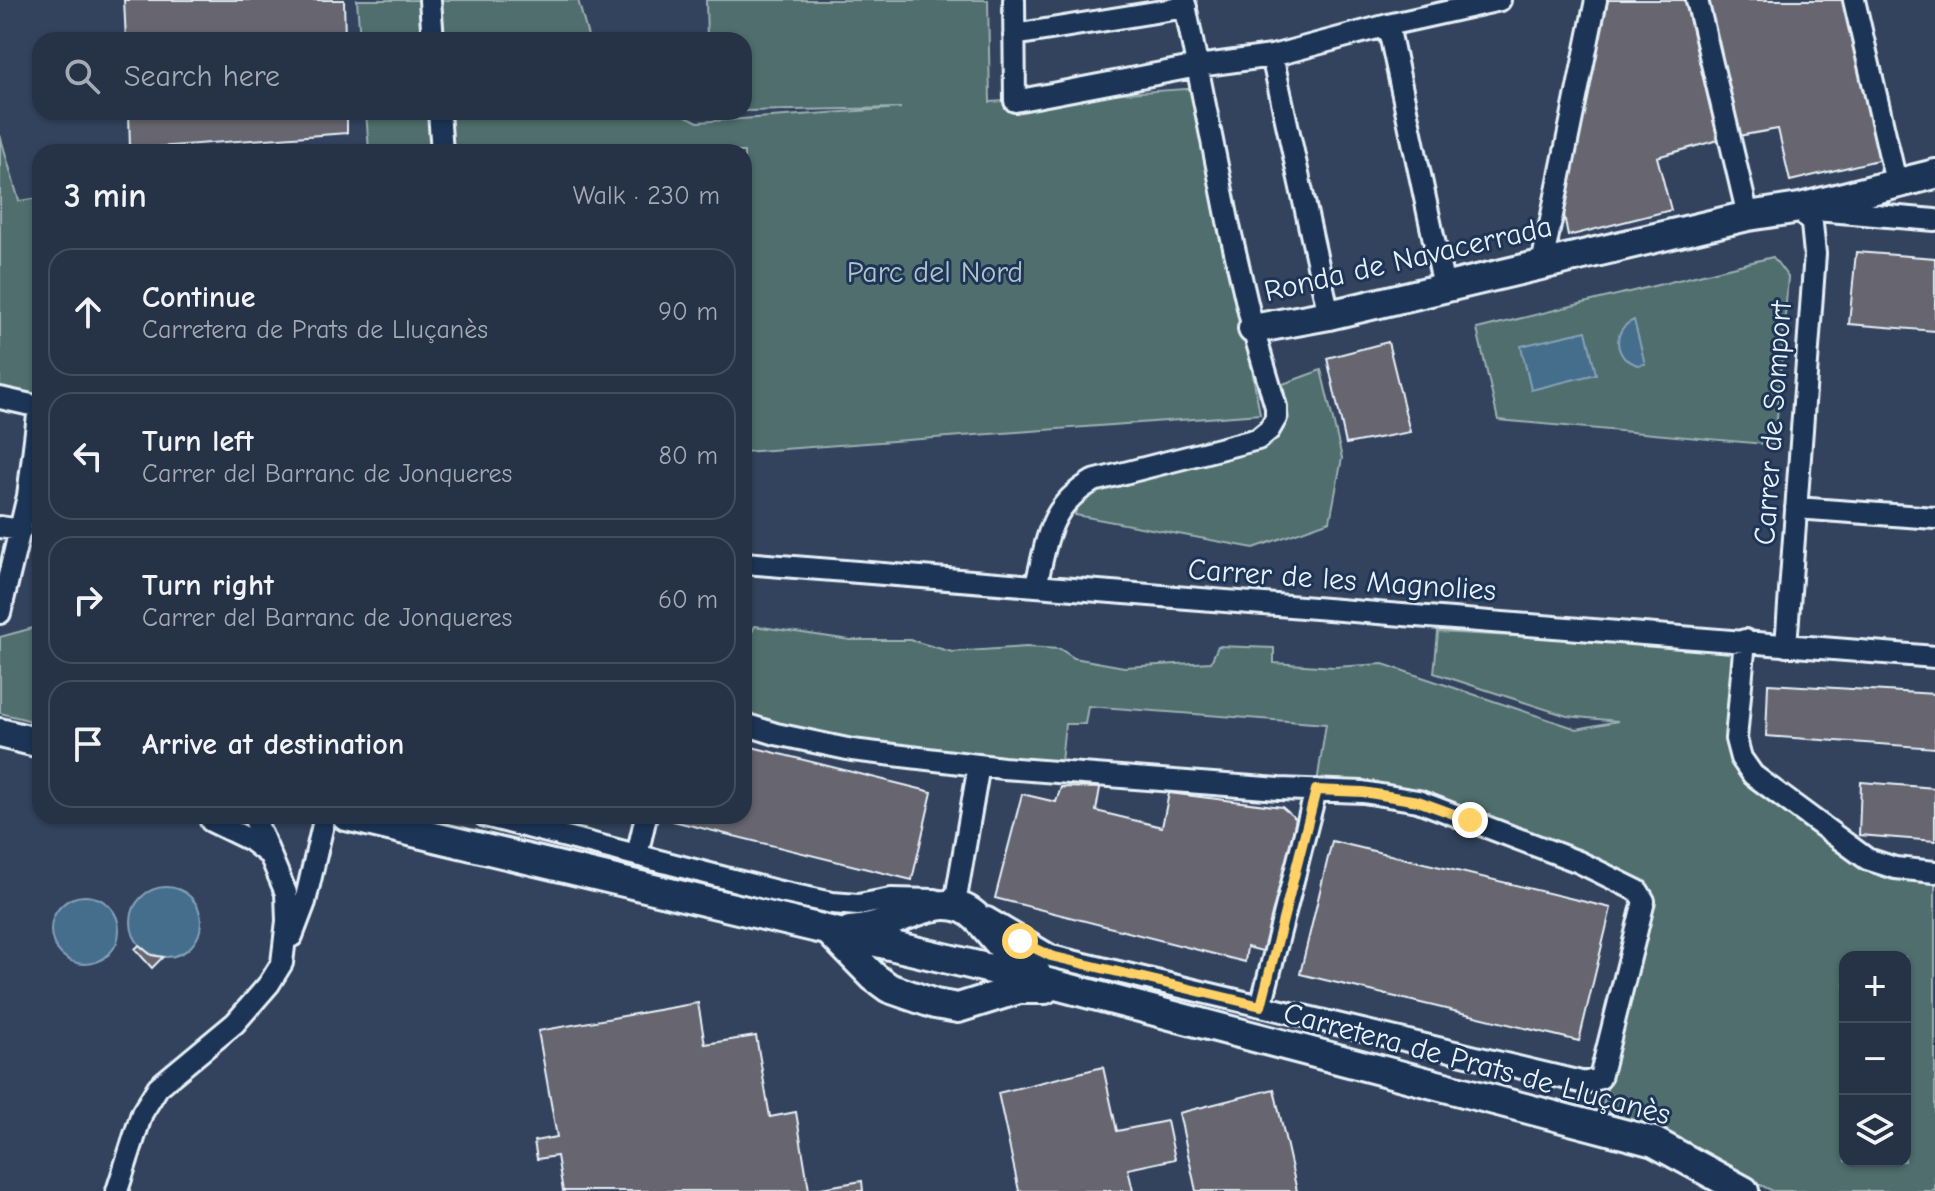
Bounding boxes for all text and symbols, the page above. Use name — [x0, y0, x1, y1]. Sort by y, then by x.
search box — [32, 32, 752, 120]
icon: search — [60, 54, 104, 98]
text: Search here — [124, 59, 280, 94]
text: 3 min — [64, 176, 147, 216]
text: Walk · 230 m — [573, 181, 720, 211]
street label: Ronda de Navacerrada — [1261, 209, 1555, 309]
park label: Parc del Nord — [847, 255, 1023, 290]
text: Continue — [142, 280, 256, 315]
icon: ahead — [66, 290, 110, 334]
text: 90 m — [658, 297, 718, 327]
street label: Carrer de Somport — [1747, 298, 1799, 546]
text: Carretera de Prats de Lluçanès — [142, 315, 488, 345]
text: Turn left — [142, 424, 254, 459]
icon: left — [66, 434, 110, 478]
text: 80 m — [659, 441, 718, 471]
text: Carrer del Barranc de Jonqueres — [142, 459, 512, 489]
street label: Carrer de les Magnolies — [1187, 552, 1497, 608]
text: Turn right — [142, 568, 274, 603]
icon: right — [66, 578, 110, 622]
text: 60 m — [658, 585, 718, 615]
text: Carrer del Barranc de Jonqueres — [142, 603, 512, 633]
icon: arrive — [66, 722, 110, 766]
text: Arrive at destination — [142, 727, 404, 762]
route end — [1452, 802, 1488, 838]
route start — [1002, 923, 1038, 959]
map controls — [1839, 951, 1911, 1167]
button: + — [1839, 951, 1911, 1023]
street label: Carretera de Prats de Lluçanès — [1280, 995, 1674, 1133]
button: − — [1839, 1023, 1911, 1095]
button: layers — [1839, 1095, 1911, 1167]

